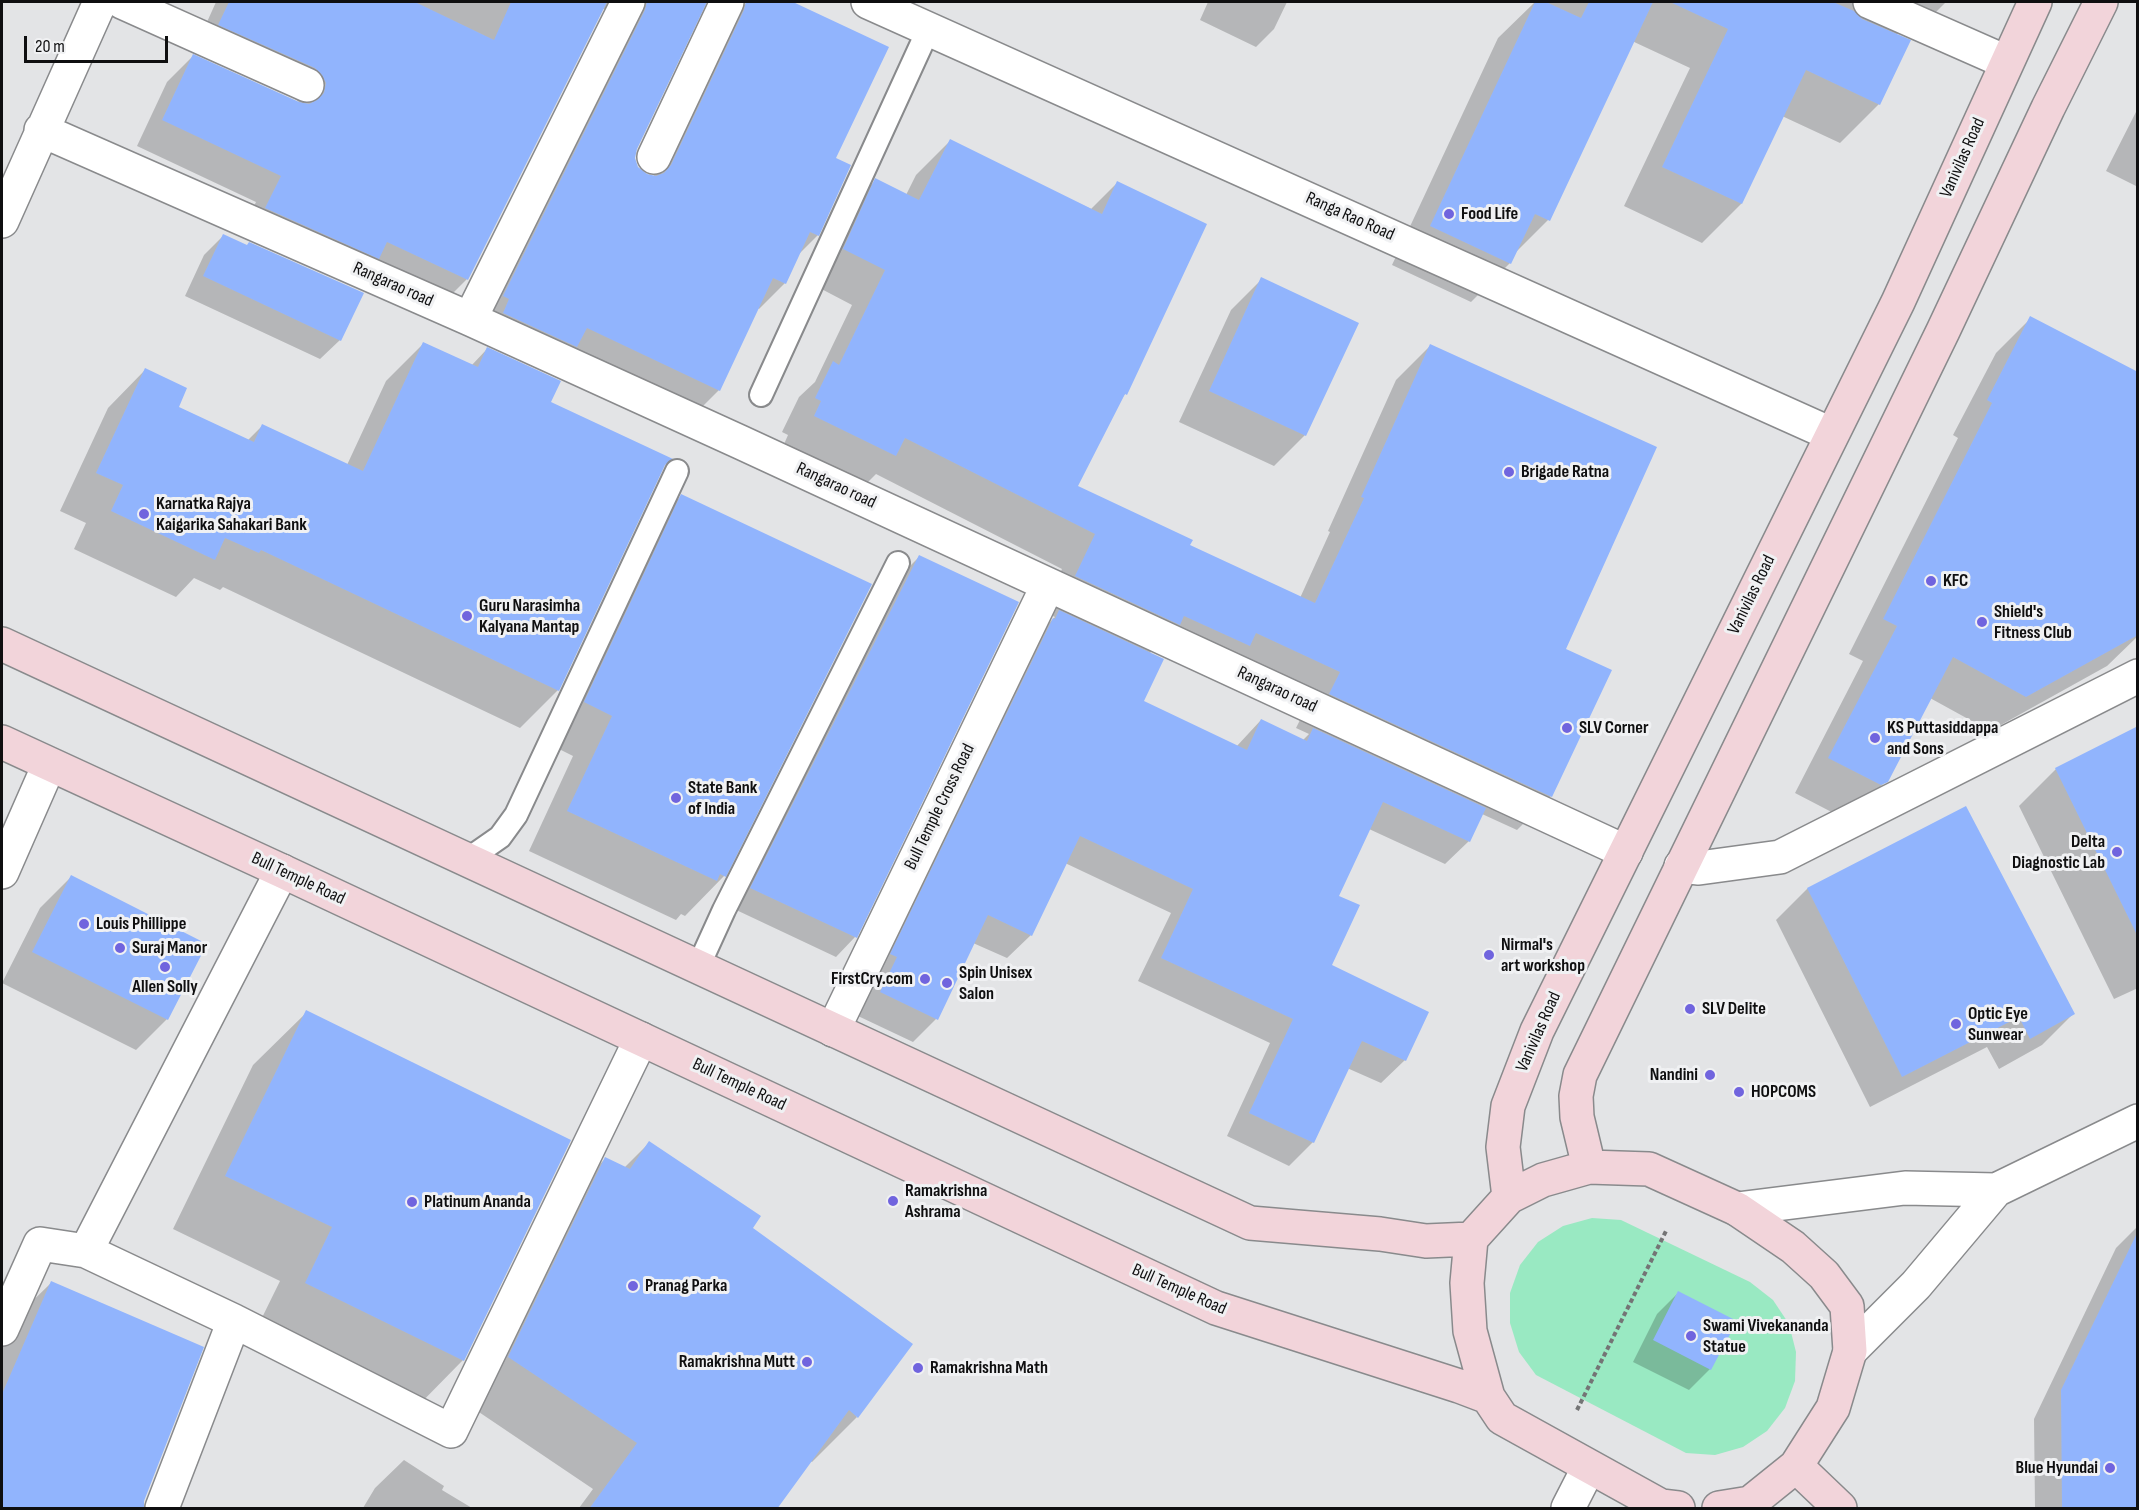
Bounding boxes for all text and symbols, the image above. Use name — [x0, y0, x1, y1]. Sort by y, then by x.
scale bar — [27, 24, 171, 62]
text: 20 m — [35, 36, 65, 57]
street label: Vanivilas Road — [1936, 115, 1990, 201]
street label: Ranga Rao Road — [1302, 188, 1398, 246]
place label: Food Life — [1461, 203, 1518, 225]
marker: Food Life — [1442, 207, 1456, 221]
street label: Rangarao road — [350, 258, 436, 312]
street label: Rangarao road — [793, 458, 879, 514]
place label: Brigade Ratna — [1521, 461, 1609, 483]
marker: Brigade Ratna — [1502, 465, 1516, 479]
place label: Karnatka Rajya Kaigarika Sahakari Bank — [156, 493, 307, 536]
marker: Karnatka Rajya Kaigarika Sahakari Bank — [137, 507, 151, 521]
street label: Vanivilas Road — [1724, 552, 1780, 638]
place label: KFC — [1943, 570, 1968, 592]
marker: KFC — [1924, 574, 1938, 588]
place label: Guru Narasimha Kalyana Mantap — [479, 595, 580, 638]
place label: Shield's Fitness Club — [1994, 601, 2072, 644]
marker: Guru Narasimha Kalyana Mantap — [460, 609, 474, 623]
marker: Shield's Fitness Club — [1975, 615, 1989, 629]
street label: Rangarao road — [1234, 662, 1320, 718]
place label: SLV Corner — [1579, 717, 1649, 739]
place label: KS Puttasiddappa and Sons — [1887, 717, 1998, 760]
marker: SLV Corner — [1560, 721, 1574, 735]
marker: KS Puttasiddappa and Sons — [1868, 731, 1882, 745]
street label: Bull Temple Cross Road — [900, 740, 980, 874]
place label: State Bank of India — [688, 777, 757, 820]
marker: State Bank of India — [669, 791, 683, 805]
place label: Delta Diagnostic Lab — [2012, 831, 2105, 874]
marker: Delta Diagnostic Lab — [2110, 845, 2124, 859]
street label: Bull Temple Road — [248, 848, 348, 910]
place label: Louis Phillippe — [96, 913, 186, 935]
marker: Louis Phillippe — [77, 917, 91, 931]
place label: Nirmal's art workshop — [1501, 934, 1585, 976]
place label: Suraj Manor — [132, 937, 207, 959]
marker: Suraj Manor — [113, 941, 127, 955]
marker: Nirmal's art workshop — [1482, 948, 1496, 962]
marker: Allen Solly — [158, 960, 172, 974]
place label: Spin Unisex Salon — [959, 962, 1032, 1004]
place label: FirstCry.com — [831, 968, 913, 990]
marker: FirstCry.com — [918, 972, 932, 986]
place label: Allen Solly — [132, 976, 198, 998]
marker: Spin Unisex Salon — [940, 976, 954, 990]
street label: Vanivilas Road — [1512, 989, 1566, 1075]
place label: SLV Delite — [1702, 998, 1766, 1020]
marker: SLV Delite — [1683, 1002, 1697, 1016]
place label: Optic Eye Sunwear — [1968, 1003, 2028, 1046]
marker: Optic Eye Sunwear — [1949, 1017, 1963, 1031]
street label: Bull Temple Road — [689, 1054, 789, 1116]
place label: Nandini — [1650, 1064, 1698, 1086]
marker: Nandini — [1703, 1068, 1717, 1082]
place label: HOPCOMS — [1751, 1081, 1816, 1103]
marker: HOPCOMS — [1732, 1085, 1746, 1099]
place label: Ramakrishna Ashrama — [905, 1180, 987, 1222]
place label: Platinum Ananda — [424, 1191, 531, 1213]
marker: Ramakrishna Ashrama — [886, 1194, 900, 1208]
marker: Platinum Ananda — [405, 1195, 419, 1209]
street label: Bull Temple Road — [1129, 1260, 1229, 1320]
place label: Pranag Parka — [645, 1275, 727, 1297]
marker: Pranag Parka — [626, 1279, 640, 1293]
place label: Swami Vivekananda Statue — [1703, 1315, 1829, 1358]
marker: Swami Vivekananda Statue — [1684, 1329, 1698, 1343]
place label: Ramakrishna Mutt — [679, 1351, 795, 1373]
marker: Ramakrishna Mutt — [800, 1355, 814, 1369]
place label: Ramakrishna Math — [930, 1357, 1048, 1379]
marker: Ramakrishna Math — [911, 1361, 925, 1375]
place label: Blue Hyundai — [2016, 1457, 2098, 1479]
marker: Blue Hyundai — [2103, 1461, 2117, 1475]

